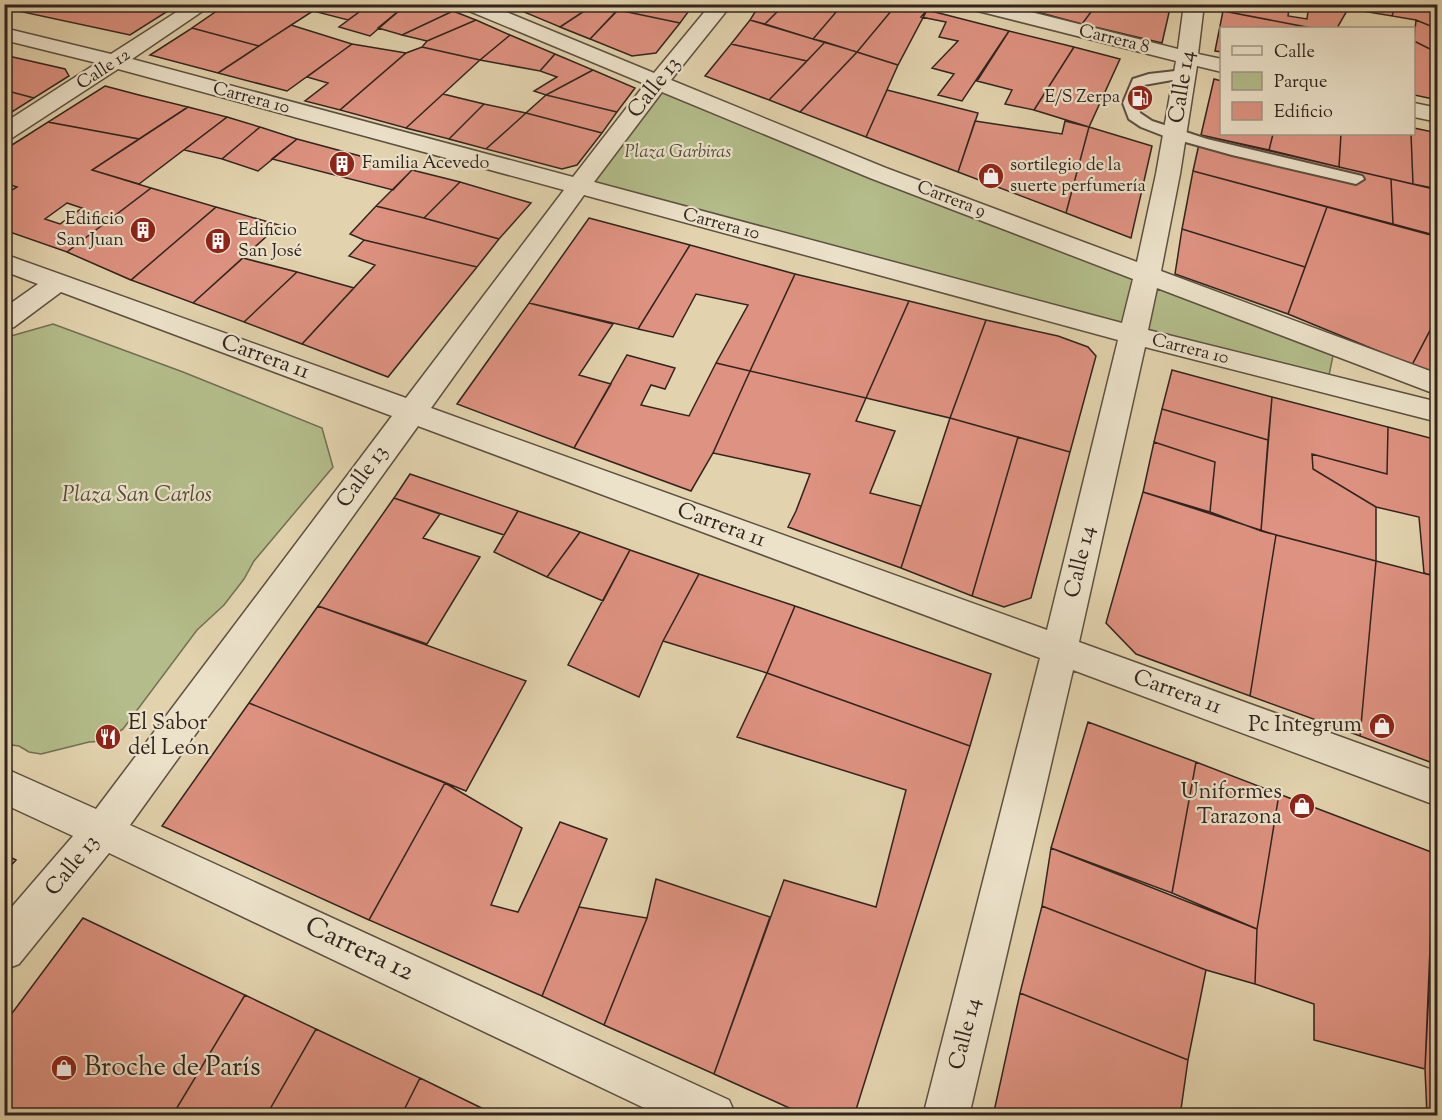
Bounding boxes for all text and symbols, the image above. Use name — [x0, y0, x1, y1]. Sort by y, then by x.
street label: Carrera 8 — [1076, 19, 1152, 61]
legend — [1220, 27, 1415, 135]
text: Calle — [1274, 40, 1315, 66]
street label: Calle 12 — [72, 43, 136, 97]
street label: Calle 14 — [1161, 48, 1205, 126]
street label: Calle 13 — [621, 50, 689, 126]
text: Parque — [1274, 70, 1327, 96]
street label: Carrera 10 — [210, 76, 292, 122]
fuel station icon: E/S Zerpa — [1125, 83, 1155, 113]
place label: E/S Zerpa — [1044, 85, 1120, 111]
text: Edificio — [1274, 100, 1333, 126]
park label: Plaza Garbiras — [625, 140, 731, 166]
building icon: Familia Acevedo — [327, 149, 357, 179]
place label: Familia Acevedo — [362, 151, 490, 177]
place label: sortilegio de la suerte perfumería — [1010, 153, 1146, 200]
shop icon: sortilegio de la suerte perfumería — [976, 161, 1006, 191]
street label: Carrera 9 — [913, 175, 989, 225]
street label: Carrera 10 — [680, 202, 762, 248]
place label: Edificio San Juan — [56, 207, 124, 254]
building icon: Edificio San Juan — [128, 215, 158, 245]
place label: Edificio San José — [238, 218, 302, 265]
building icon: Edificio San José — [203, 226, 233, 256]
street label: Carrera 11 — [216, 327, 314, 389]
street label: Carrera 10 — [1149, 328, 1231, 372]
street label: Calle 13 — [329, 439, 397, 515]
park label: Plaza San Carlos — [62, 480, 212, 512]
street label: Carrera 11 — [672, 495, 770, 557]
street label: Calle 14 — [1057, 523, 1105, 601]
street label: Carrera 11 — [1128, 662, 1226, 724]
place label: El Sabor del León — [128, 708, 210, 765]
place label: Pc Integrum — [1248, 710, 1362, 742]
shop icon: Pc Integrum — [1367, 711, 1397, 741]
restaurant icon: El Sabor del León — [93, 722, 123, 752]
place label: Uniformes Tarazona — [1181, 777, 1282, 834]
shop icon: Uniformes Tarazona — [1287, 791, 1317, 821]
street label: Calle 13 — [38, 828, 108, 904]
street label: Carrera 12 — [298, 908, 420, 992]
street label: Calle 14 — [942, 995, 990, 1073]
place label: Broche de París — [84, 1049, 261, 1088]
shop icon: Broche de París — [49, 1053, 79, 1083]

